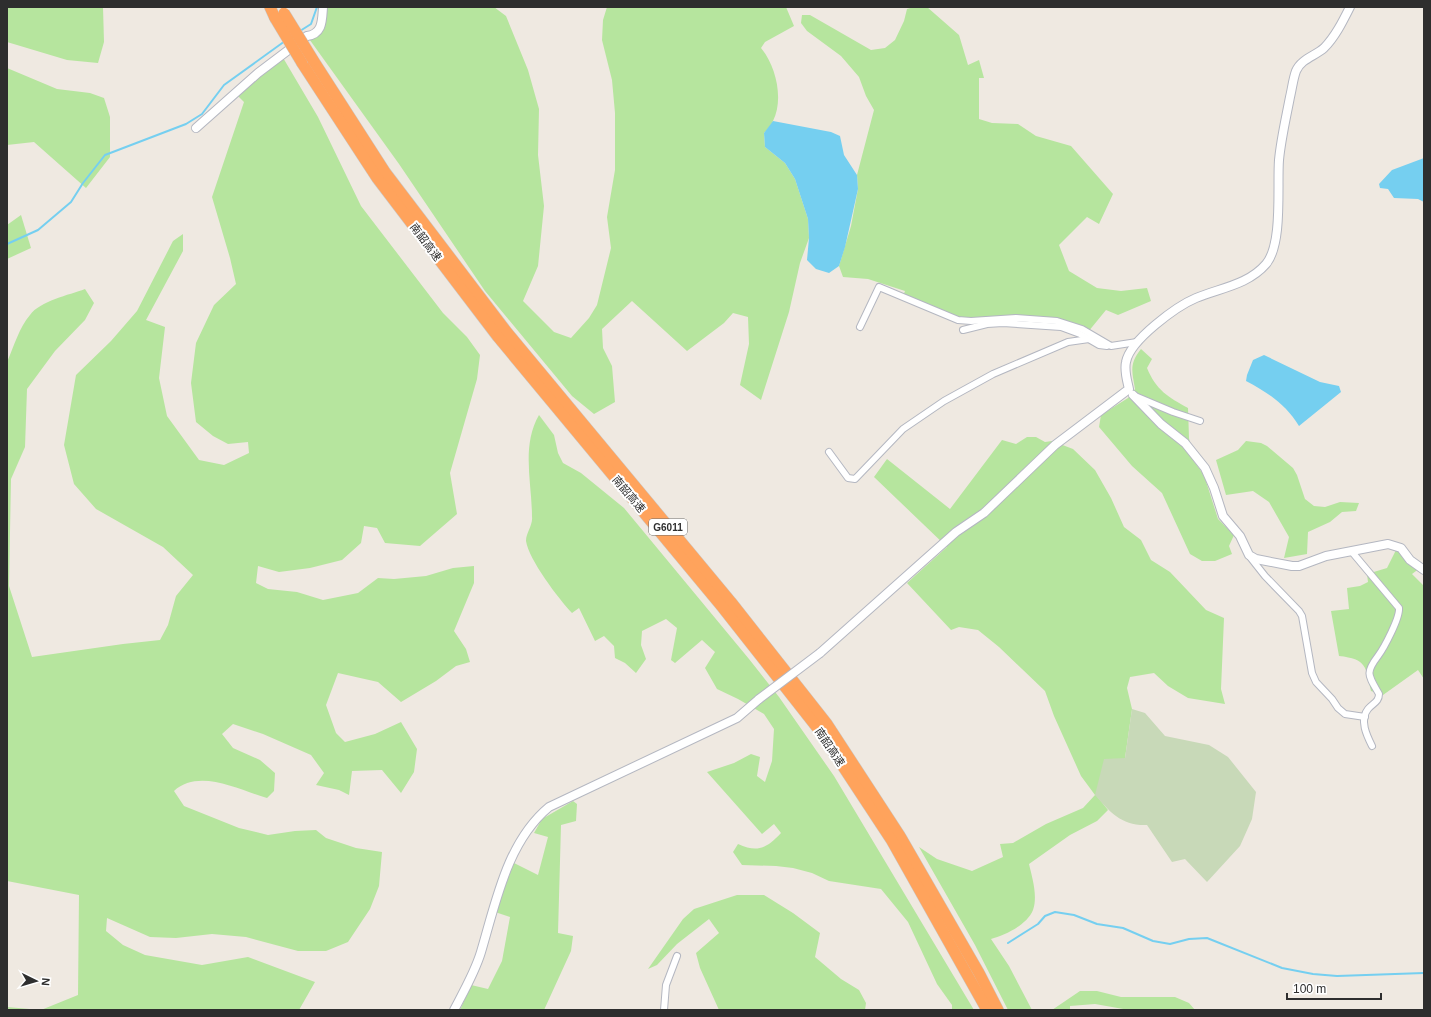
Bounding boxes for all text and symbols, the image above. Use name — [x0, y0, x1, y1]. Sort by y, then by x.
street label: 南韶高速 — [408, 221, 444, 263]
street label: 南韶高速 — [610, 473, 648, 515]
road number: G6011 — [649, 519, 687, 535]
street label: 南韶高速 — [813, 725, 847, 769]
north arrow — [16, 961, 56, 1001]
scale bar — [1287, 975, 1381, 1001]
text: N — [40, 977, 52, 986]
text: 100 m — [1293, 982, 1326, 996]

